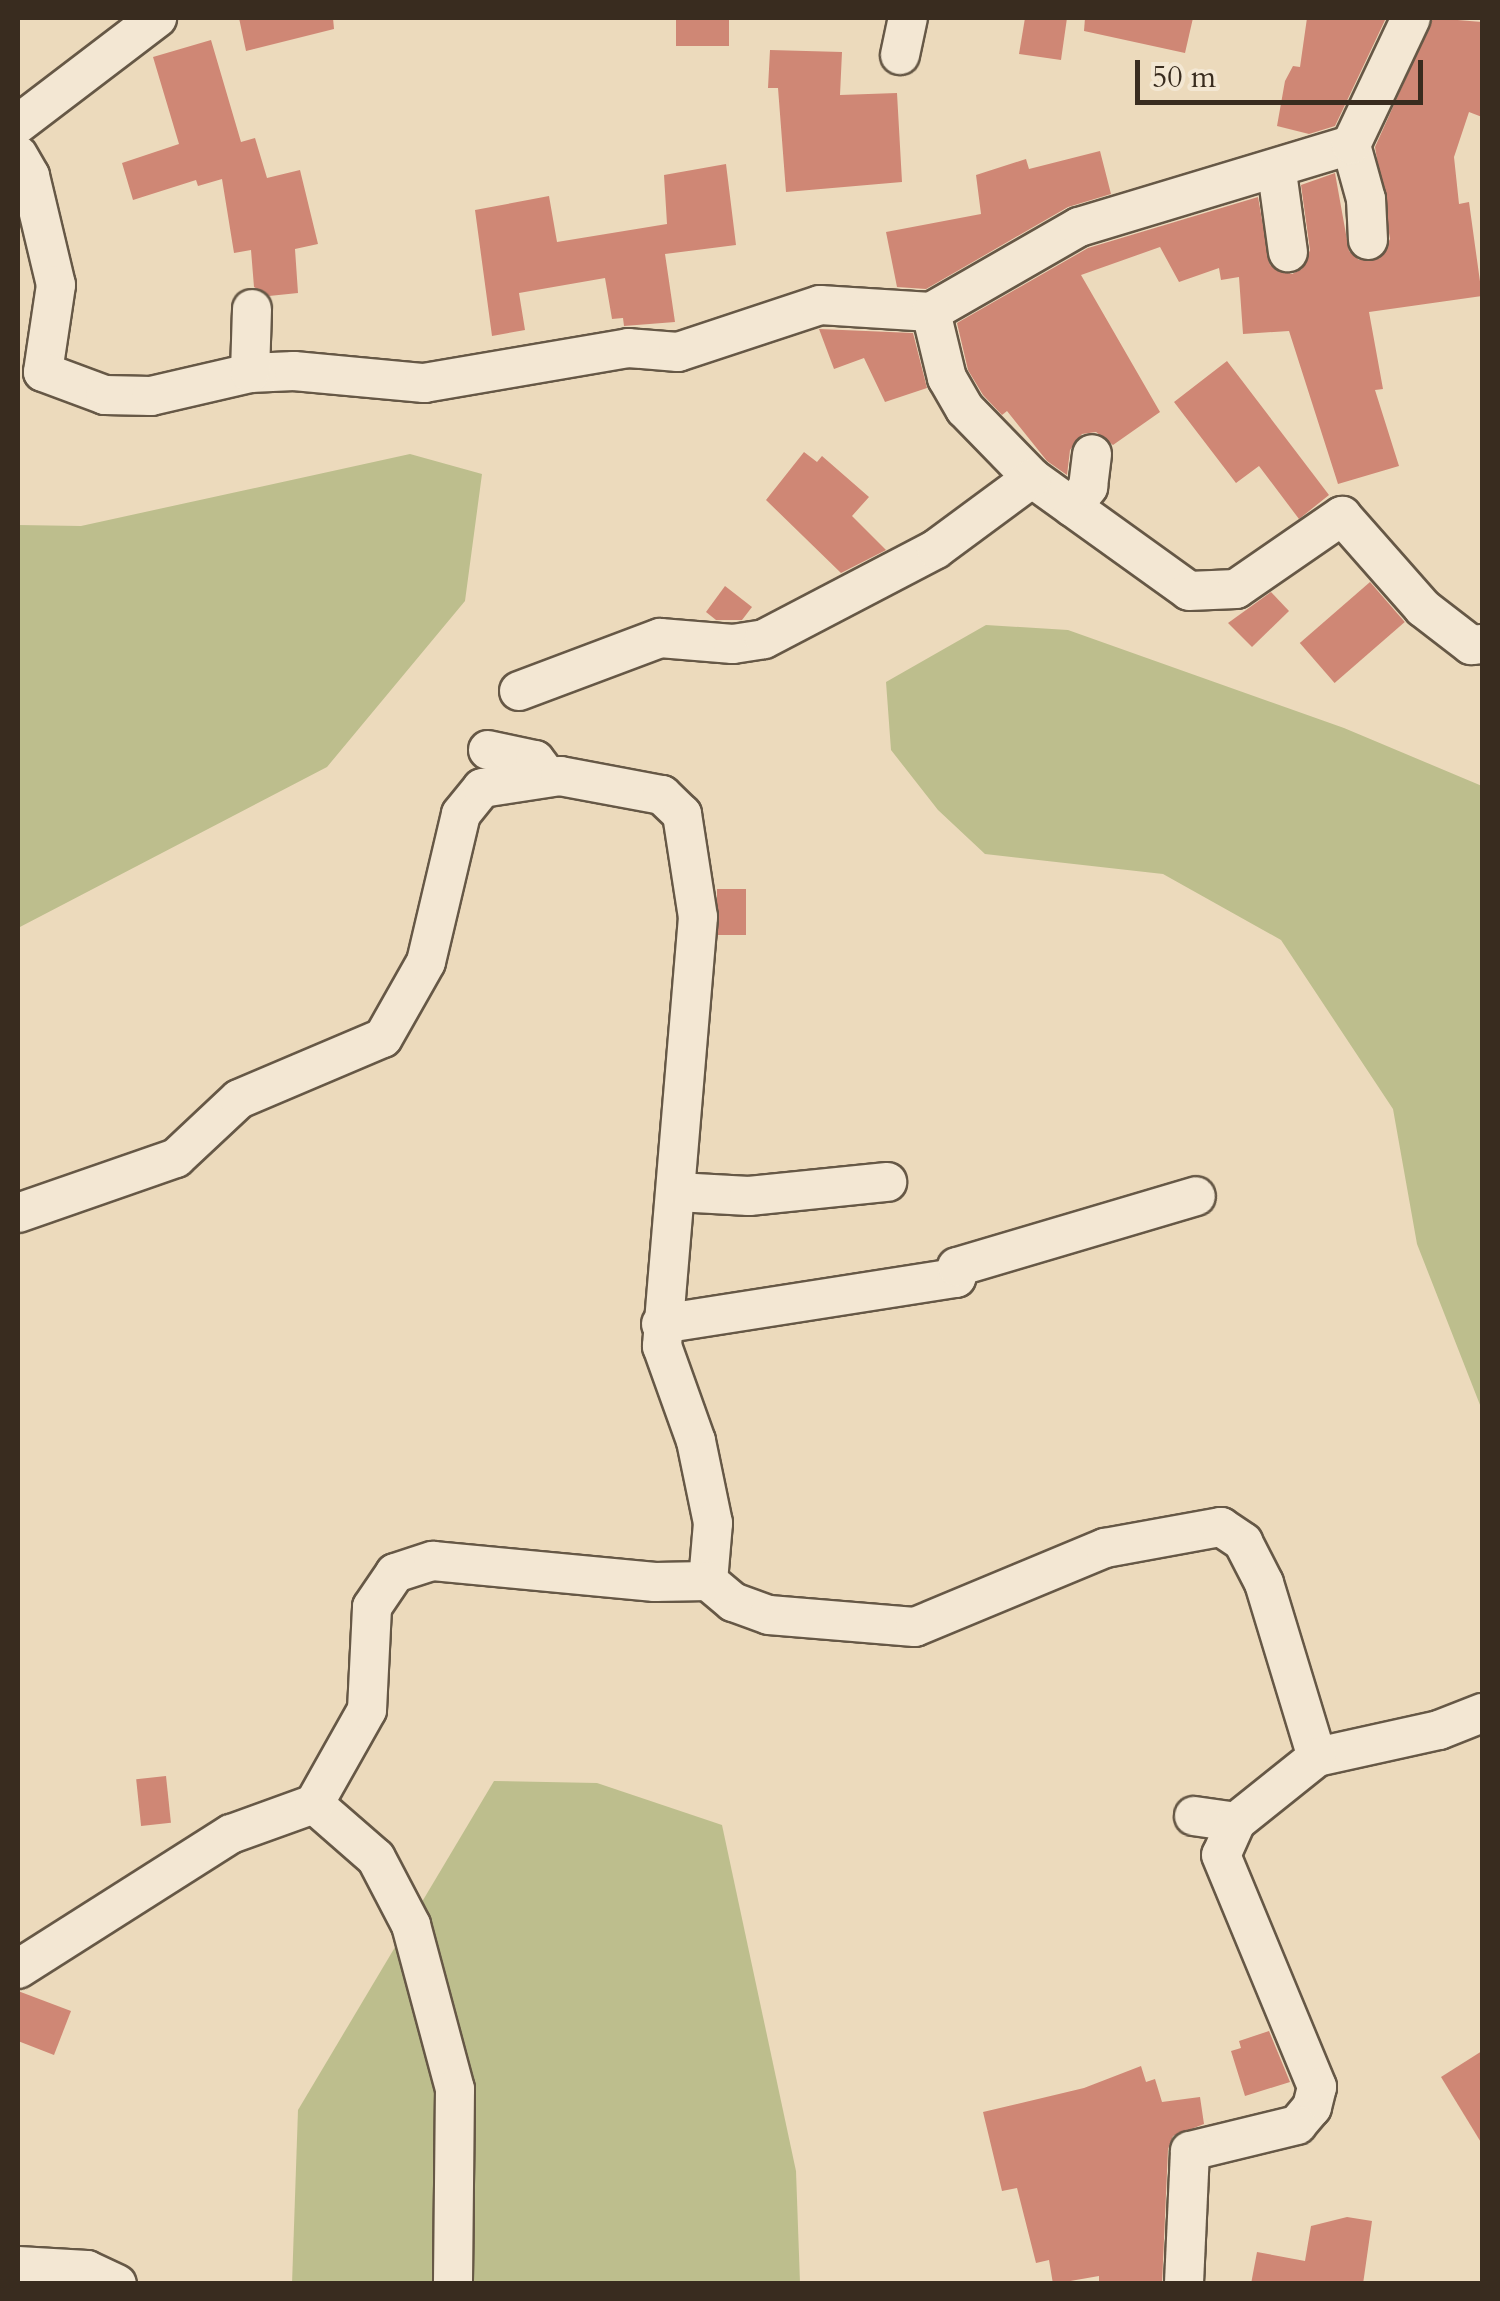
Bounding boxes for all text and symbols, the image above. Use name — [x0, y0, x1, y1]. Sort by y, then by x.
scale bar — [1140, 40, 1428, 102]
text: 50 m — [1152, 57, 1216, 98]

